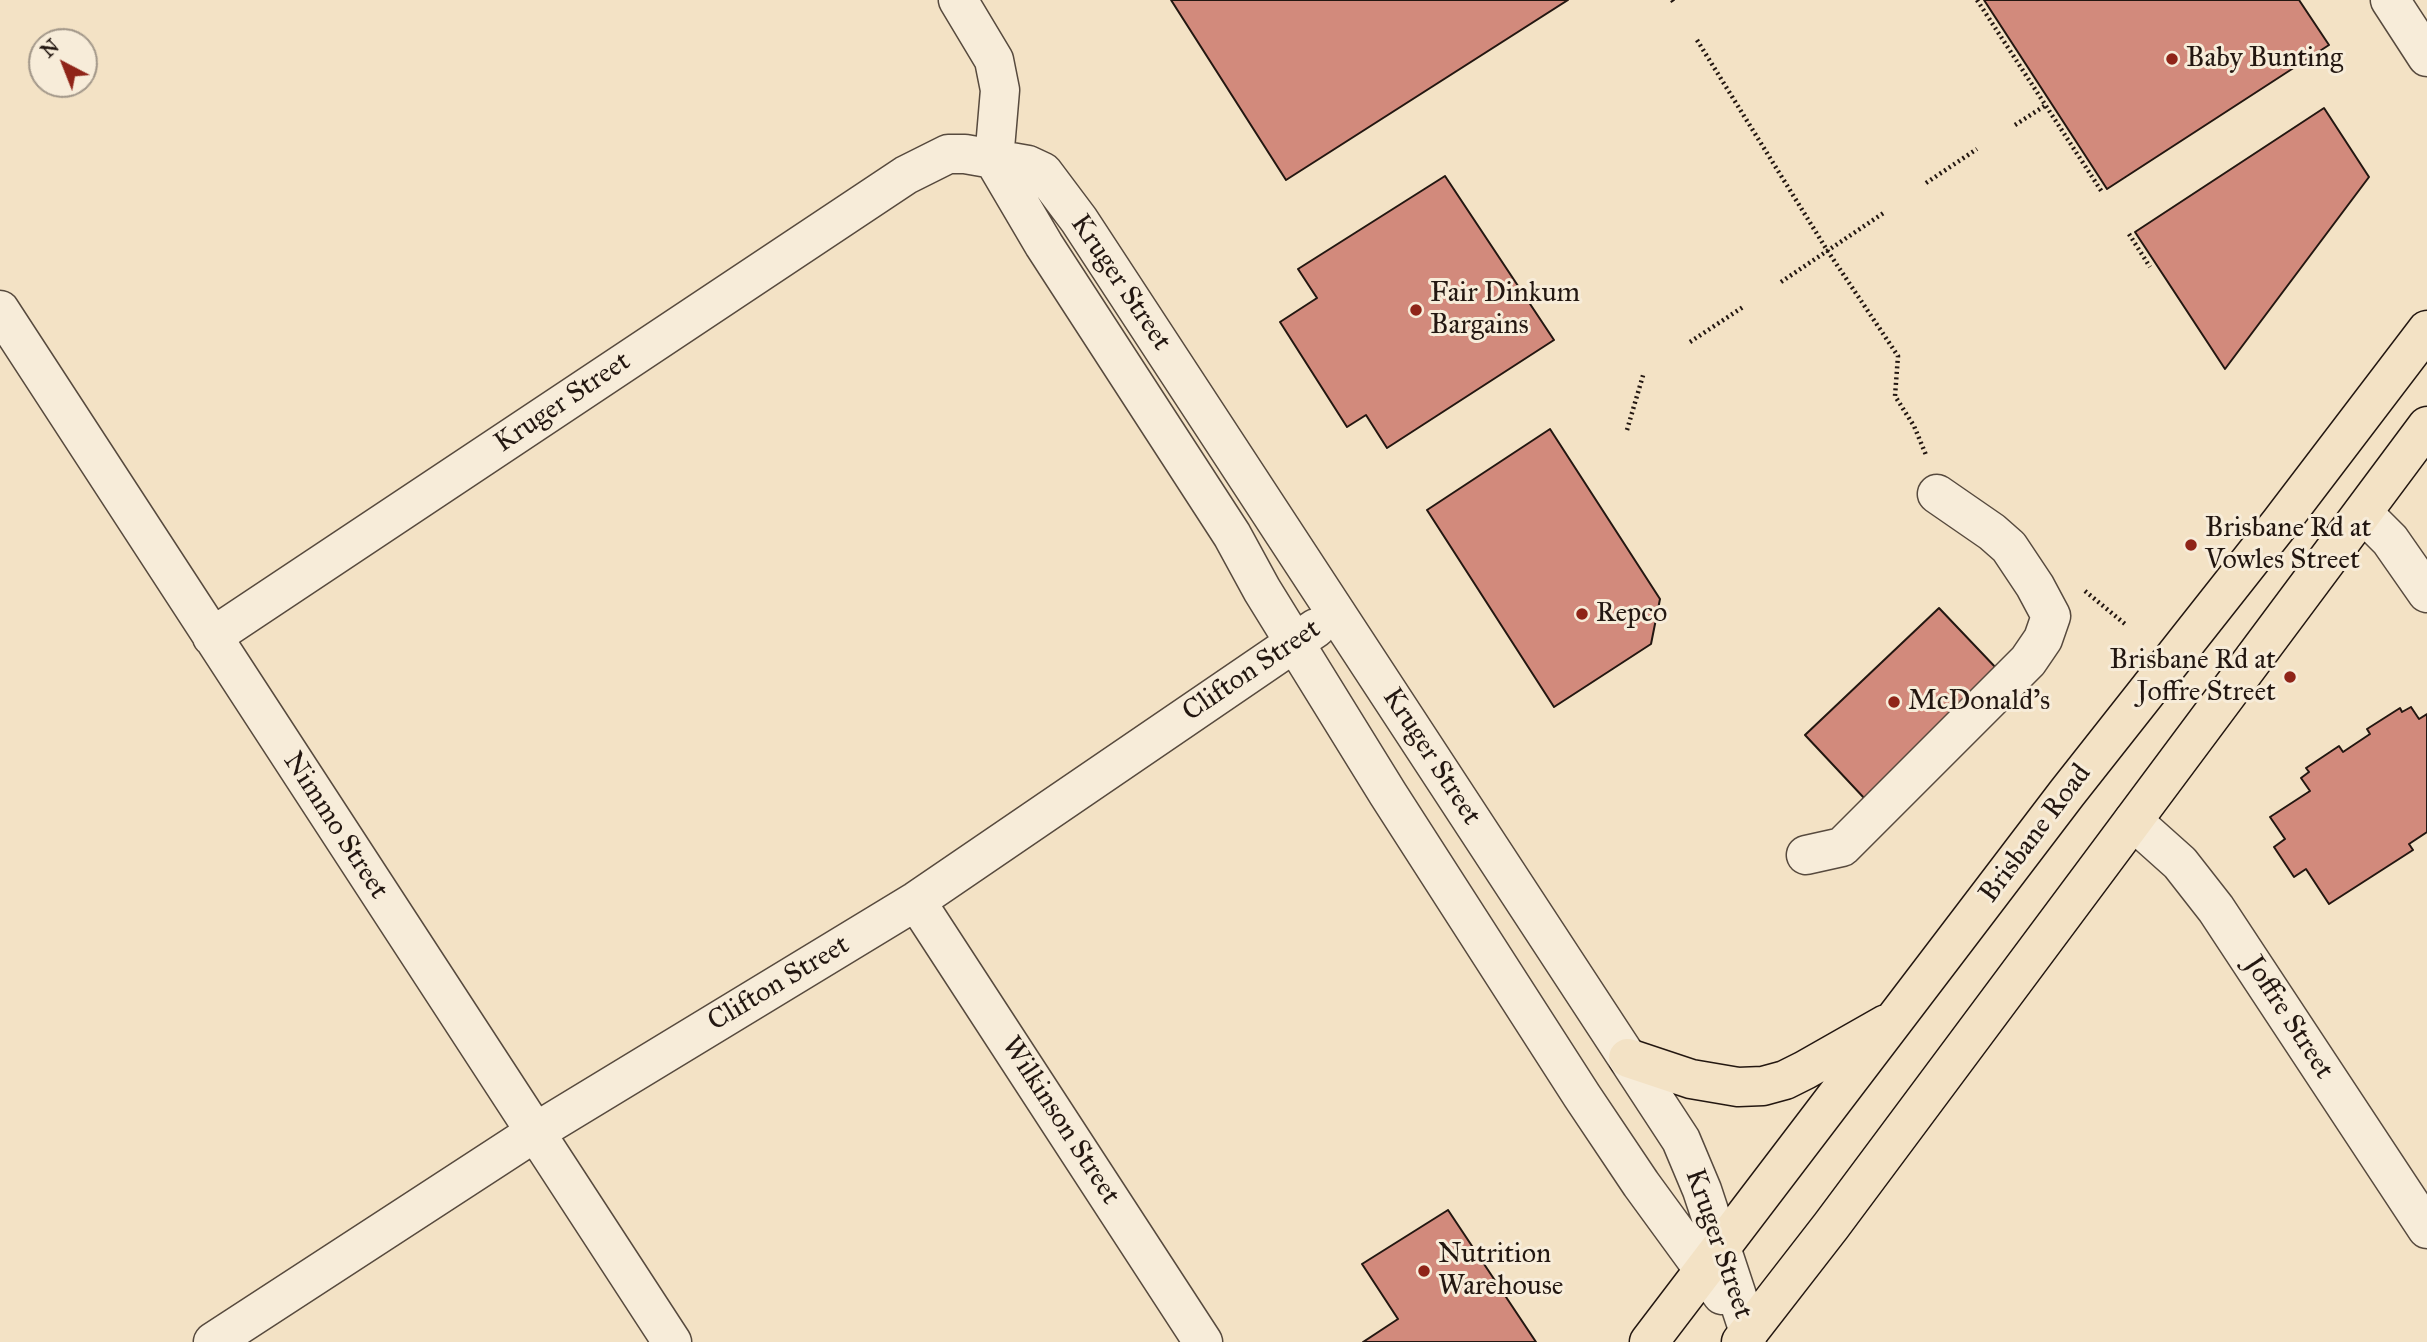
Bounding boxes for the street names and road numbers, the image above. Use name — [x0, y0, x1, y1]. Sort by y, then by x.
street label: Kruger Street — [1062, 209, 1178, 357]
street label: Kruger Street — [489, 345, 637, 461]
street label: Clifton Street — [1177, 613, 1327, 729]
street label: Kruger Street — [1374, 682, 1488, 832]
street label: Nimmo Street — [275, 746, 395, 906]
street label: Brisbane Road — [1973, 758, 2099, 910]
street label: Clifton Street — [702, 929, 856, 1039]
street label: Joffre Street — [2236, 950, 2340, 1086]
street label: Wilkinson Street — [993, 1031, 1127, 1211]
street label: Kruger Street — [1677, 1165, 1759, 1323]

